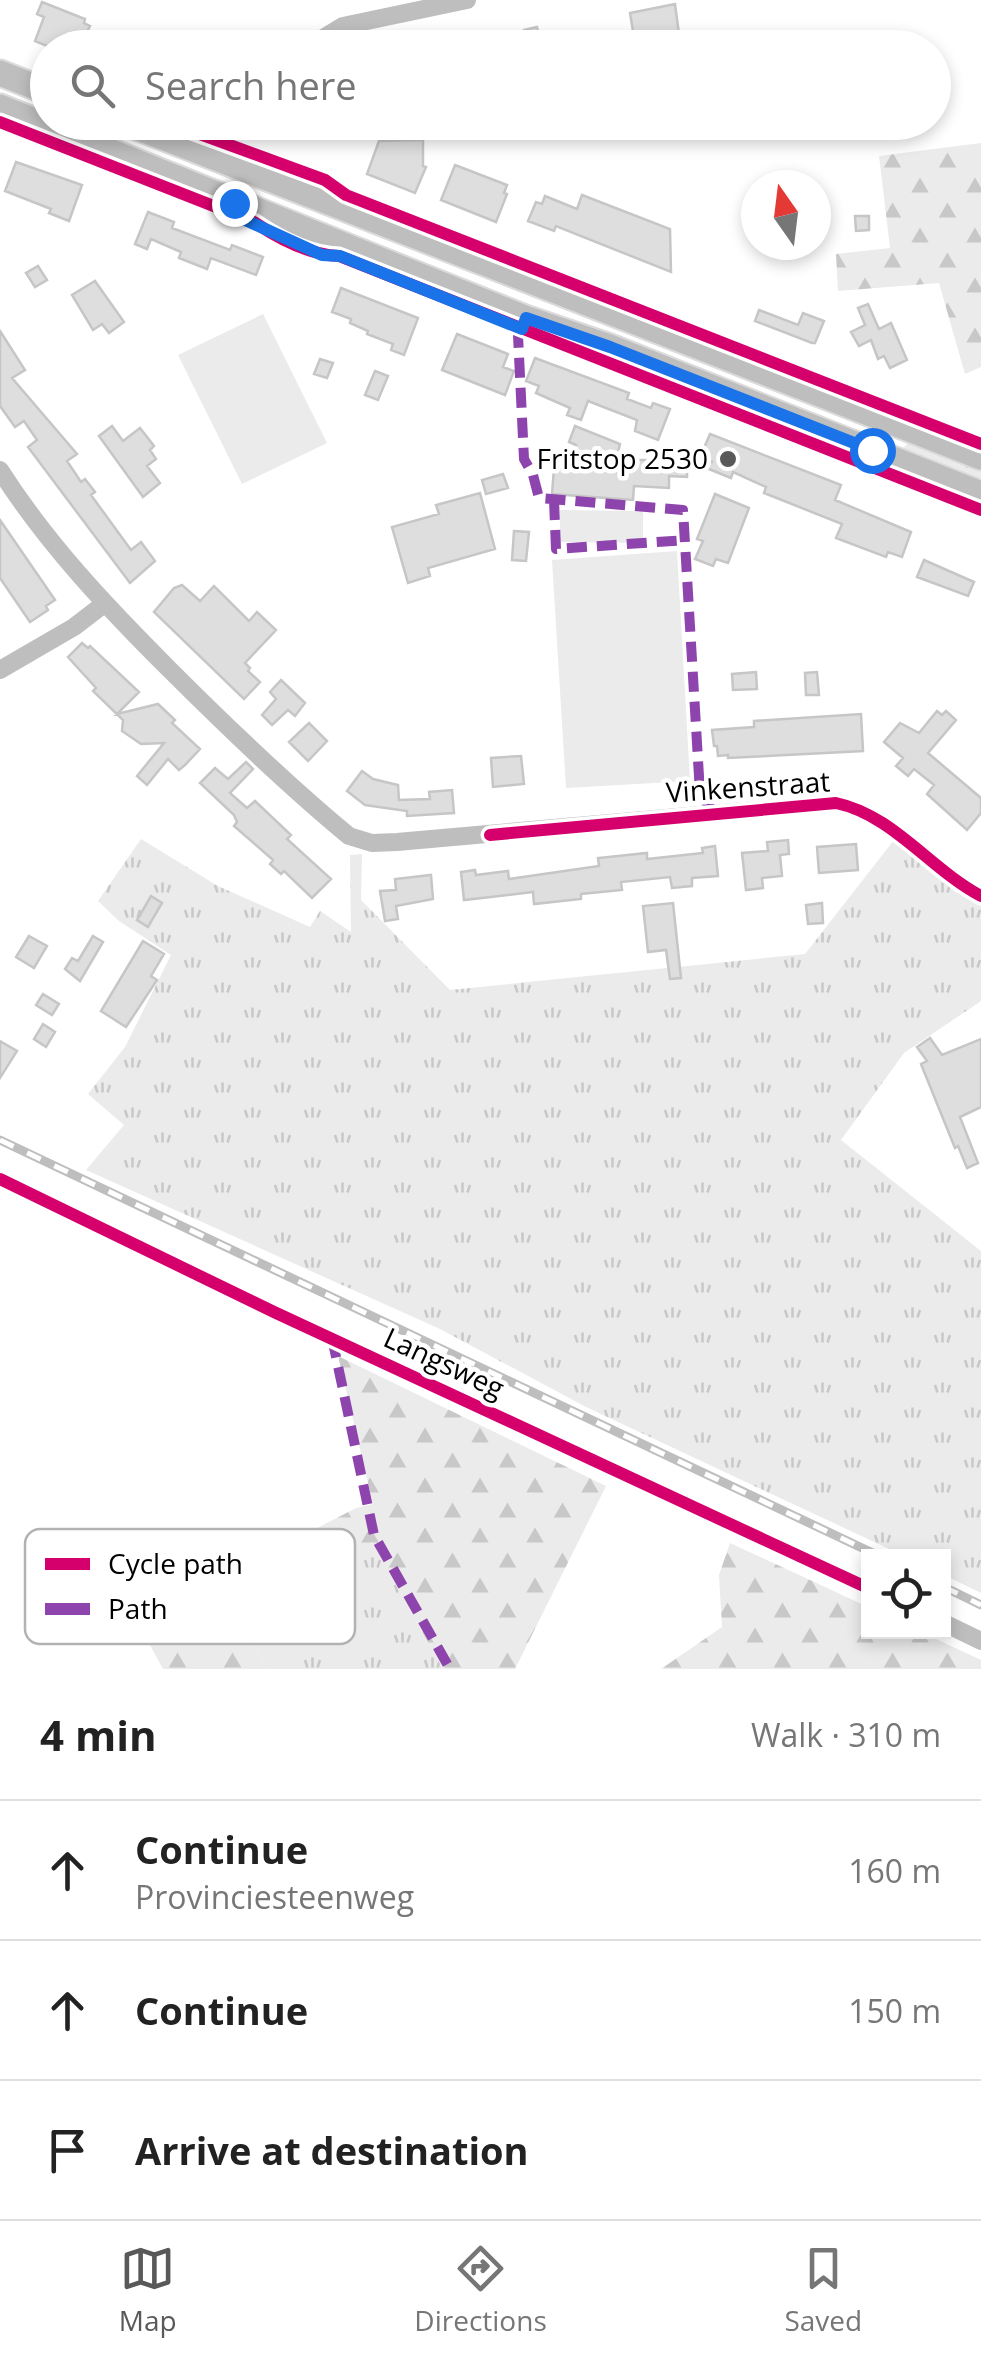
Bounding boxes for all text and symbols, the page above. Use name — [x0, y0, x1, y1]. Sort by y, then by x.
search box — [30, 30, 951, 140]
icon: search — [65, 58, 120, 113]
text: Search here — [145, 59, 357, 111]
north arrow — [741, 170, 831, 260]
route end — [212, 181, 258, 227]
route start — [850, 428, 896, 474]
place label: Fritstop 2530 — [536, 439, 708, 477]
marker: Fritstop 2530 — [717, 448, 739, 470]
street label: Vinkenstraat — [665, 761, 831, 811]
street label: Langsweg — [378, 1318, 511, 1406]
legend — [25, 1529, 355, 1644]
text: Cycle path — [108, 1544, 243, 1582]
map controls — [861, 1549, 951, 1639]
button: locate — [861, 1549, 951, 1639]
text: Path — [108, 1589, 168, 1627]
text: 4 min — [40, 1706, 157, 1763]
text: Walk · 310 m — [751, 1713, 941, 1756]
text: Continue — [135, 1823, 308, 1875]
icon: ahead — [40, 1843, 95, 1898]
text: 160 m — [848, 1849, 941, 1892]
text: Provinciesteenweg — [135, 1875, 414, 1918]
icon: ahead — [40, 1983, 95, 2038]
text: Continue — [135, 1984, 308, 2036]
text: 150 m — [848, 1989, 941, 2032]
icon: arrive — [40, 2123, 95, 2178]
text: Arrive at destination — [135, 2124, 529, 2176]
tab: Map — [119, 2241, 177, 2339]
tab: Directions — [414, 2241, 547, 2339]
tab: Saved — [784, 2241, 862, 2339]

